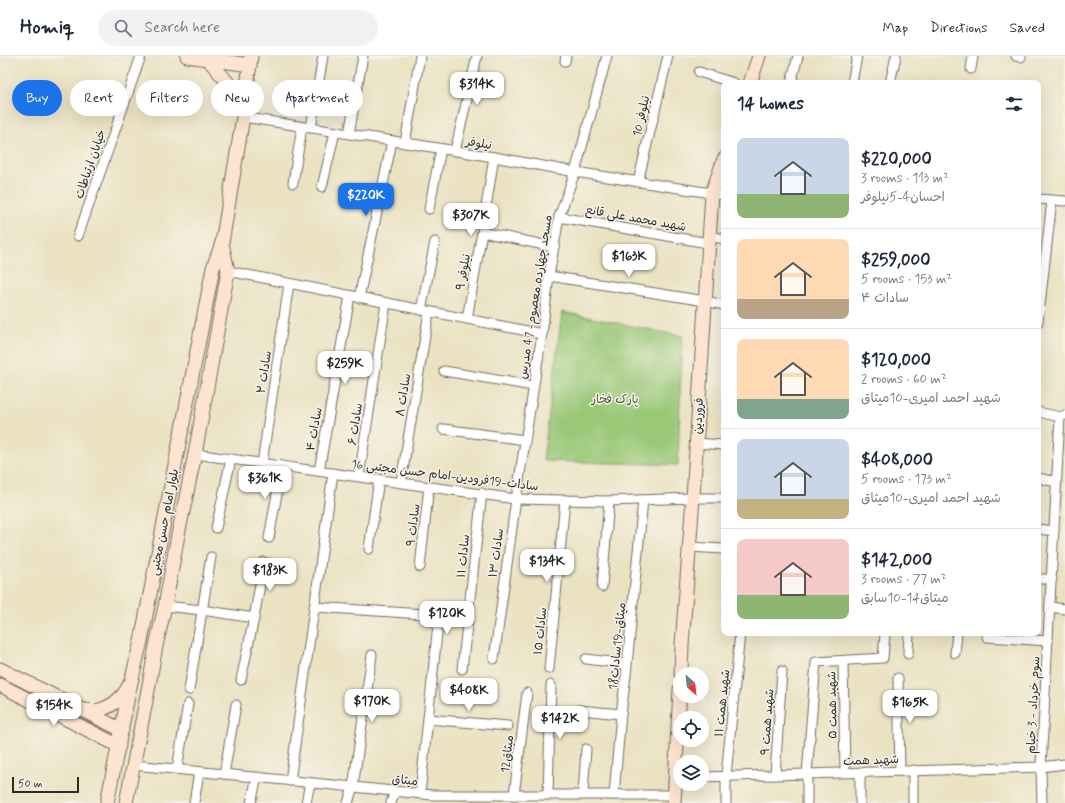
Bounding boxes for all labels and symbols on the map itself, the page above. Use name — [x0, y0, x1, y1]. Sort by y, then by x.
pin: $314K — [449, 72, 505, 106]
street label: نیلوفر 10 — [630, 94, 654, 138]
street label: خیابان ارتباطات — [72, 128, 110, 201]
street label: نیلوفر — [464, 134, 493, 154]
pin: $220K — [338, 183, 394, 217]
street label: شهید محمد علی قانع — [584, 202, 687, 236]
pin: $307K — [443, 203, 499, 237]
street label: مسجد چهارده معصوم- 47 مدرس — [515, 214, 557, 380]
pin: $163K — [601, 244, 657, 278]
street label: نیلوفر ۹ — [453, 253, 475, 292]
street label: سادات ۲ — [254, 350, 276, 395]
pin: $259K — [317, 351, 373, 385]
street label: سادات ۸ — [393, 372, 415, 418]
park label: پارک فخار — [590, 392, 639, 408]
street label: فروردین — [690, 397, 708, 435]
street label: سادات ۶ — [345, 402, 367, 446]
street label: سادات ۴ — [303, 406, 327, 452]
street label: سادات-19فرودین-امام حسن مجتبی 16 — [350, 457, 539, 495]
pin: $361K — [237, 466, 293, 500]
street label: بلوار امام حسن مجتبی — [147, 467, 183, 577]
street label: سادات ۹ — [403, 503, 425, 547]
street label: سادات ۱۳ — [486, 528, 508, 579]
street label: سادات ۱۱ — [454, 533, 474, 579]
pin: $134K — [519, 549, 575, 583]
pin: $183K — [242, 558, 298, 592]
pin: $120K — [419, 601, 475, 635]
street label: 18میثاق-19سادات — [605, 602, 631, 691]
street label: سادات ۱۵ — [531, 607, 551, 656]
street label: سوم خرداد - 3 خیام — [1023, 656, 1045, 754]
north arrow — [673, 667, 709, 703]
street label: شهید همت ۱۱ — [711, 669, 734, 738]
street label: شهید همت ۵ — [824, 671, 842, 739]
pin: $408K — [441, 678, 497, 712]
street label: شهید همت ۹ — [758, 688, 778, 756]
pin: $170K — [344, 689, 400, 723]
pin: $165K — [882, 690, 938, 724]
pin: $154K — [26, 693, 82, 727]
pin: $142K — [532, 706, 588, 740]
street label: 12میثاق — [498, 734, 518, 774]
street label: شهید همت — [843, 752, 899, 770]
street label: میثاق — [391, 772, 419, 790]
scale bar — [12, 775, 79, 794]

